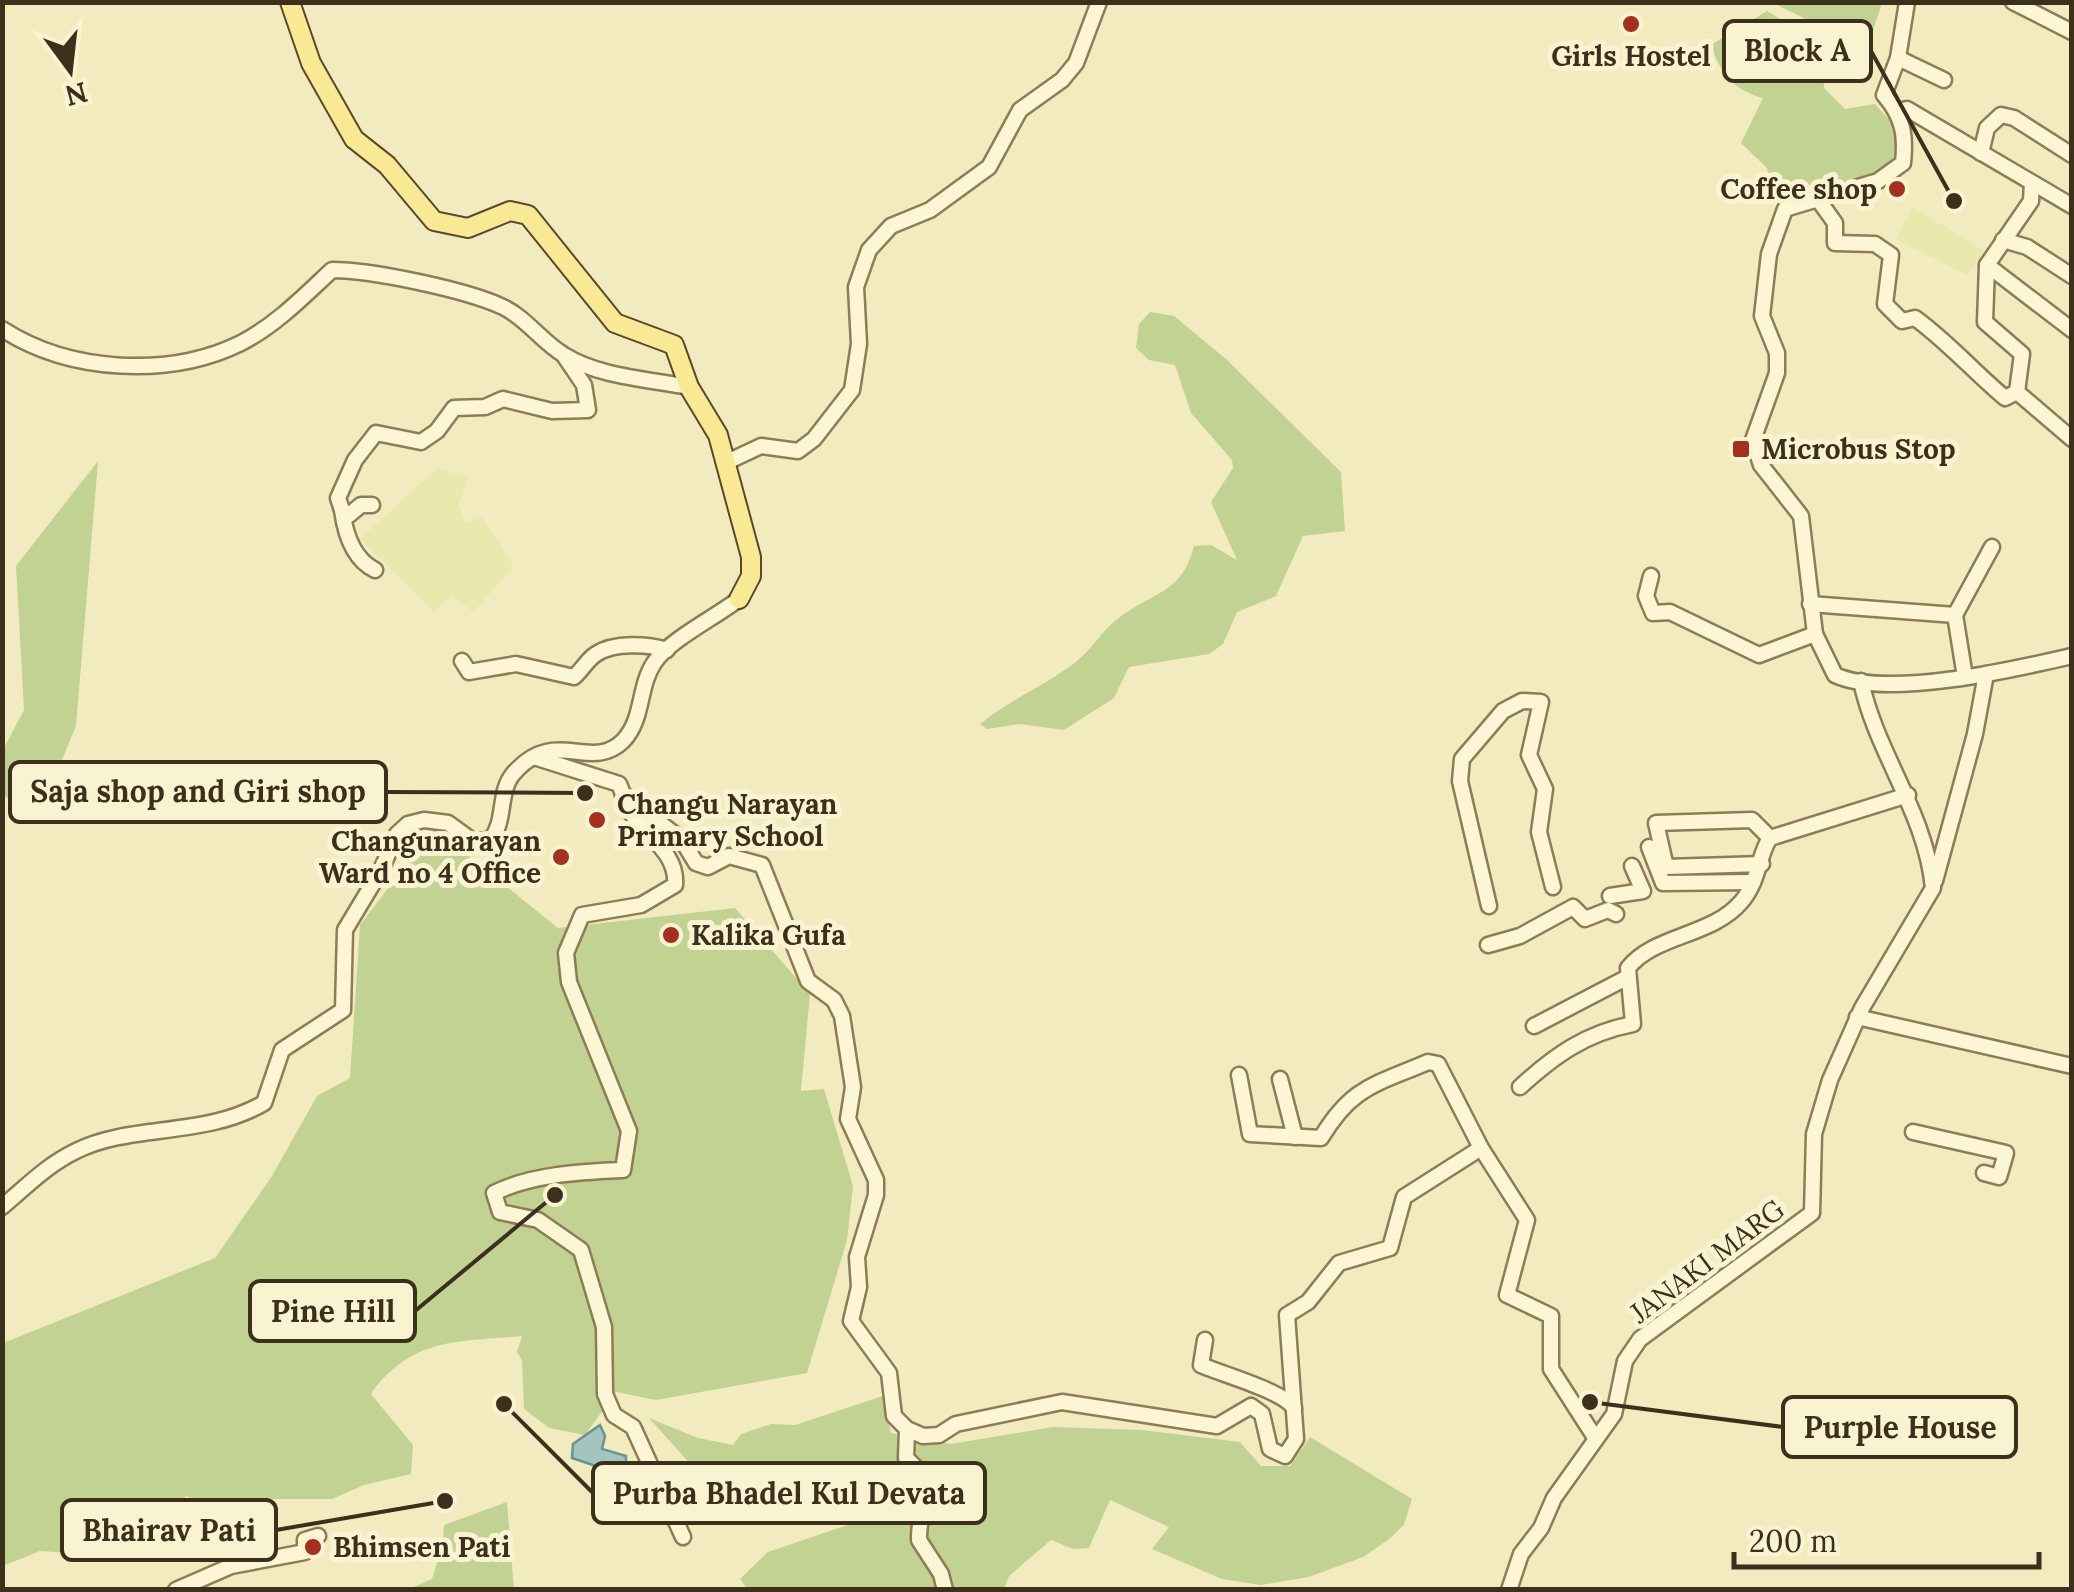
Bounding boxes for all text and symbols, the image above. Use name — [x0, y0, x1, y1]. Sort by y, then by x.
marker: Girls Hostel — [1620, 13, 1642, 35]
north arrow — [20, 20, 120, 120]
callout: Block A — [1724, 21, 1871, 81]
text: Block A — [1743, 31, 1851, 69]
place label: Girls Hostel — [1551, 38, 1711, 74]
text: N — [61, 74, 92, 114]
place label: Coffee shop — [1720, 171, 1877, 207]
marker: Coffee shop — [1886, 178, 1908, 200]
place label: Microbus Stop — [1761, 431, 1956, 467]
marker: Microbus Stop — [1730, 438, 1752, 460]
callout: Saja shop and Giri shop — [10, 762, 386, 822]
text: Saja shop and Giri shop — [30, 772, 366, 811]
place label: Changu Narayan Primary School — [617, 786, 838, 854]
marker: Changu Narayan Primary School — [586, 809, 608, 831]
place label: Changunarayan Ward no 4 Office — [319, 823, 541, 891]
marker: Changunarayan Ward no 4 Office — [550, 846, 572, 868]
place label: Kalika Gufa — [691, 917, 846, 953]
marker: Kalika Gufa — [660, 924, 682, 946]
street label: JANAKI MARG — [1622, 1191, 1791, 1331]
callout: Pine Hill — [250, 1281, 415, 1341]
text: Pine Hill — [271, 1292, 395, 1330]
callout: Purple House — [1783, 1397, 2016, 1457]
text: Purple House — [1803, 1408, 1997, 1446]
callout: Purba Bhadel Kul Devata — [593, 1463, 985, 1523]
text: Purba Bhadel Kul Devata — [613, 1474, 966, 1512]
callout: Bhairav Pati — [62, 1500, 276, 1560]
scale bar — [1734, 1507, 2039, 1569]
text: Bhairav Pati — [82, 1511, 256, 1549]
text: 200 m — [1749, 1522, 1837, 1560]
place label: Bhimsen Pati — [333, 1529, 510, 1565]
marker: Bhimsen Pati — [302, 1536, 324, 1558]

